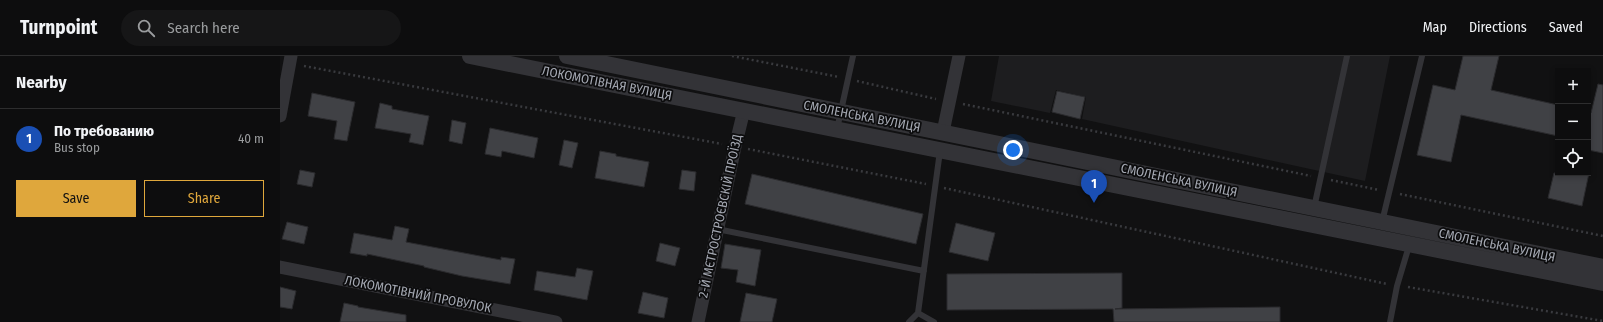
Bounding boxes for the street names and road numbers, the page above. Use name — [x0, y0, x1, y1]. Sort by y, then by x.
street label: ЛОКОМОТІВНАЯ ВУЛИЦЯ — [541, 63, 673, 103]
street label: СМОЛЕНСЬКА ВУЛИЦЯ — [802, 97, 922, 135]
street label: 2-Й МЄТРОСТРОЄВСКІЙ ПРОЇЗД — [695, 133, 745, 299]
street label: СМОЛЕНСЬКА ВУЛИЦЯ — [1119, 160, 1239, 200]
street label: СМОЛЕНСЬКА ВУЛИЦЯ — [1437, 225, 1557, 265]
street label: ЛОКОМОТІВНИЙ ПРОВУЛОК — [343, 272, 493, 316]

